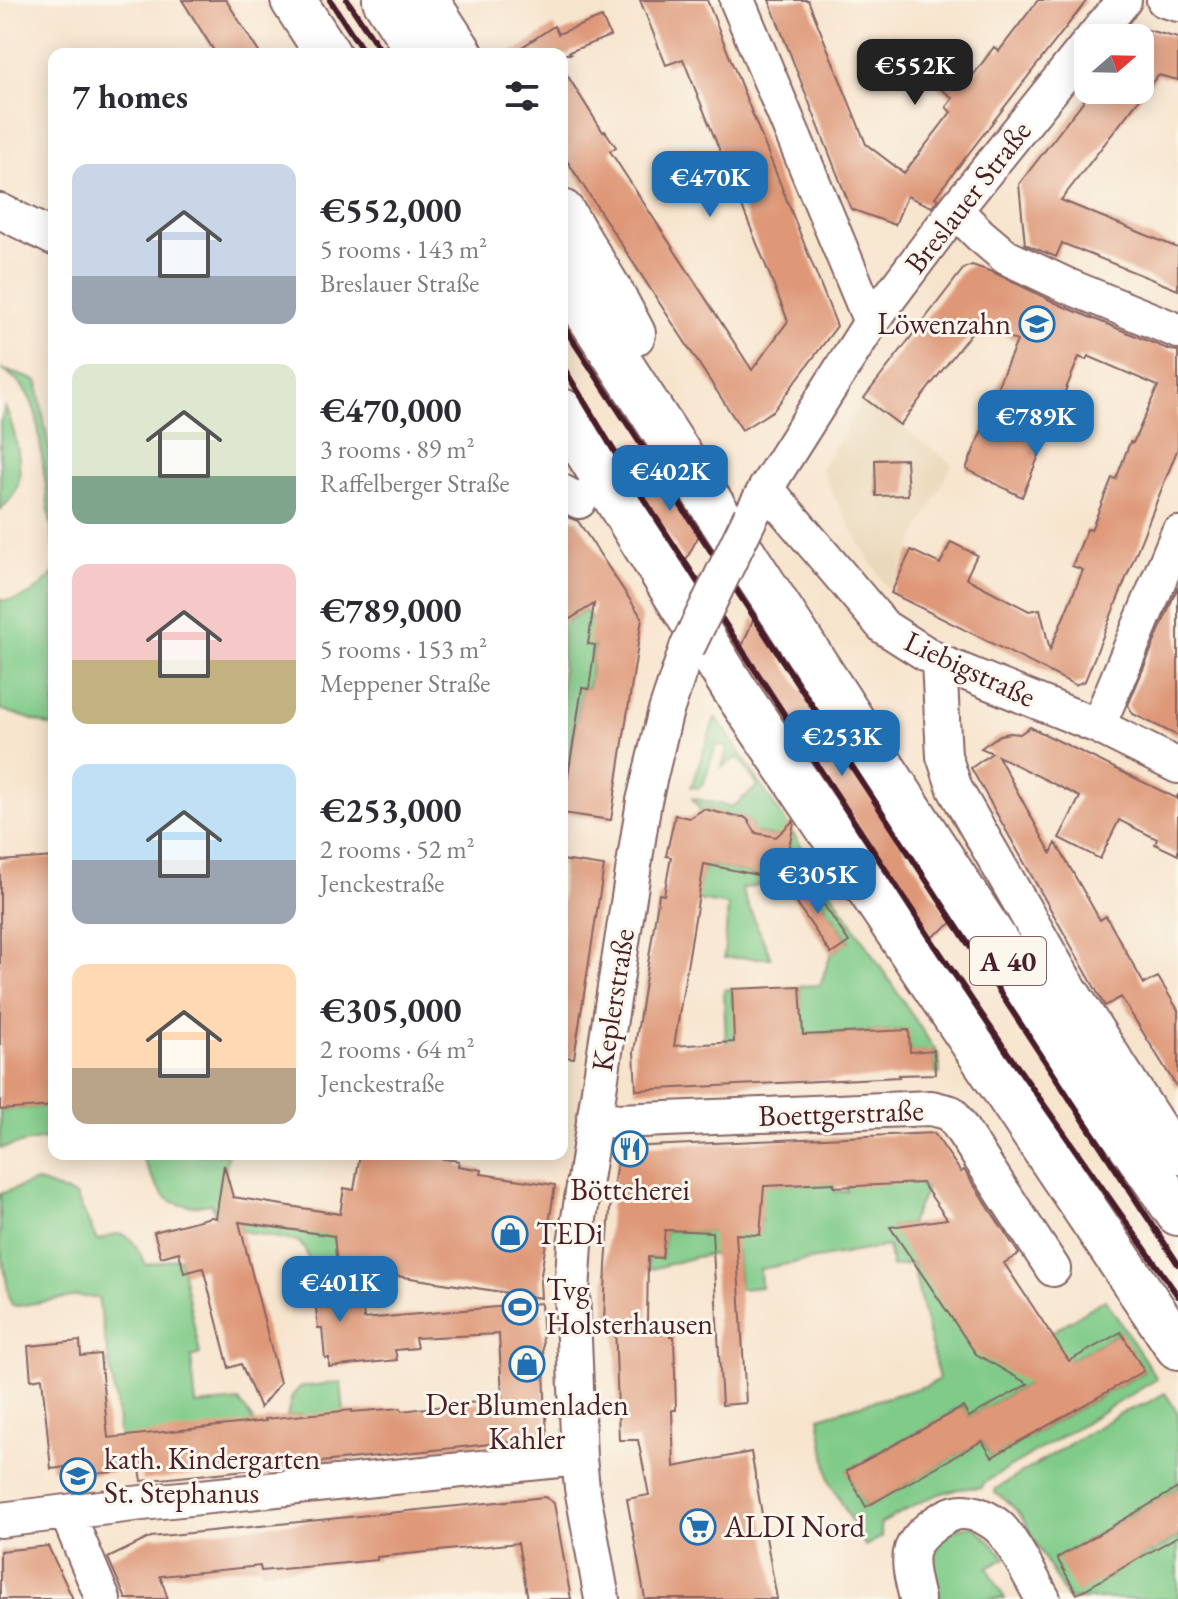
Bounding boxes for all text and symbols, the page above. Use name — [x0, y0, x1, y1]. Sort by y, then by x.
north arrow — [1074, 24, 1154, 104]
map controls — [1074, 24, 1154, 104]
pin: €552K — [859, 39, 971, 107]
text: €552K — [875, 48, 955, 82]
text: 7 homes — [72, 74, 188, 118]
icon: filters — [500, 74, 544, 118]
street label: Breslauer Straße — [896, 112, 1040, 281]
pin: €470K — [654, 151, 766, 219]
text: €470K — [670, 160, 750, 194]
text: €552,000 — [320, 188, 461, 232]
icon: home — [136, 196, 232, 292]
text: 5 rooms · 143 m² — [320, 232, 487, 266]
text: Breslauer Straße — [320, 266, 479, 300]
place label: Löwenzahn — [877, 304, 1011, 343]
school or university icon: Löwenzahn — [1018, 305, 1056, 343]
text: €470,000 — [320, 388, 461, 432]
pin: €789K — [980, 390, 1092, 458]
icon: home — [136, 396, 232, 492]
text: €789K — [996, 399, 1076, 433]
text: 3 rooms · 89 m² — [320, 432, 475, 466]
pin: €402K — [614, 445, 726, 513]
text: €402K — [630, 454, 710, 488]
text: Raffelberger Straße — [320, 466, 510, 500]
text: €789,000 — [320, 588, 461, 632]
icon: home — [136, 596, 232, 692]
street label: Liebigstraße — [898, 621, 1042, 716]
text: 5 rooms · 153 m² — [320, 632, 487, 666]
text: Meppener Straße — [320, 666, 490, 700]
pin: €253K — [786, 710, 898, 778]
text: €253K — [802, 719, 882, 753]
text: €253,000 — [320, 788, 461, 832]
icon: home — [136, 796, 232, 892]
text: 2 rooms · 52 m² — [320, 832, 475, 866]
pin: €305K — [762, 848, 874, 916]
text: €305K — [778, 857, 858, 891]
text: Jenckestraße — [320, 866, 445, 900]
street label: Keplerstraße — [582, 926, 643, 1074]
road number: A 40 — [970, 937, 1046, 985]
text: €305,000 — [320, 988, 461, 1032]
icon: home — [136, 996, 232, 1092]
text: 2 rooms · 64 m² — [320, 1032, 475, 1066]
text: Jenckestraße — [320, 1066, 445, 1100]
street label: Boettgerstraße — [758, 1090, 924, 1135]
restaurant icon: Böttcherei — [611, 1130, 649, 1168]
place label: Böttcherei — [570, 1170, 690, 1209]
place label: TEDi — [536, 1214, 603, 1253]
shop icon: TEDi — [491, 1215, 529, 1253]
pin: €401K — [284, 1256, 396, 1324]
text: €401K — [300, 1265, 380, 1299]
place label: Tvg Holsterhausen — [546, 1270, 713, 1343]
sports icon: Tvg Holsterhausen — [501, 1288, 539, 1326]
shop icon: Der Blumenladen Kahler — [508, 1345, 546, 1383]
place label: Der Blumenladen Kahler — [425, 1385, 629, 1458]
place label: kath. Kindergarten St. Stephanus — [104, 1439, 320, 1512]
school or university icon: kath. Kindergarten St. Stephanus — [59, 1457, 97, 1495]
place label: ALDI Nord — [723, 1507, 866, 1546]
supermarket icon: ALDI Nord — [679, 1508, 717, 1546]

